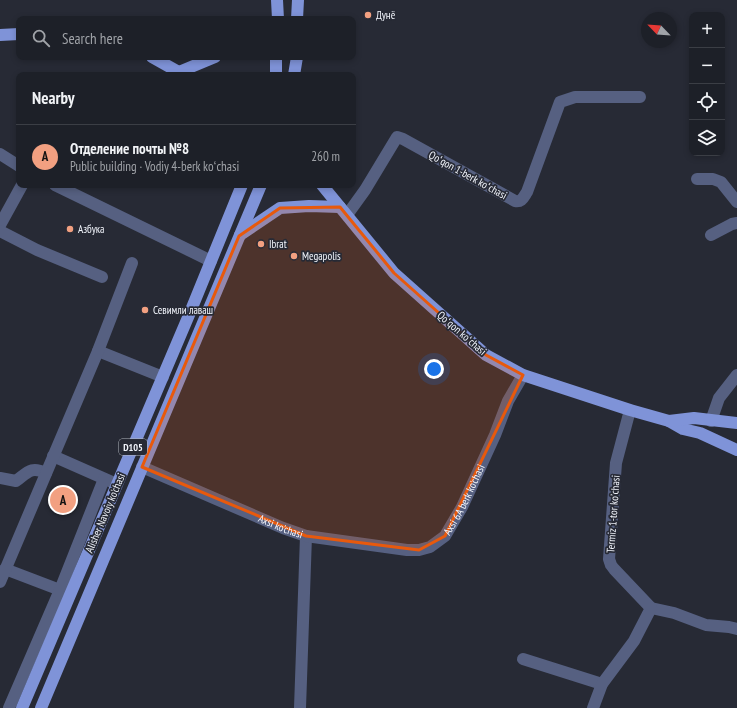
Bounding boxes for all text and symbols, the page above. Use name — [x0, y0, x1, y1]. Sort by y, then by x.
place label: Дунё — [376, 8, 396, 22]
marker: Дунё — [363, 10, 373, 20]
north arrow — [641, 12, 677, 48]
map controls — [689, 12, 725, 156]
button: + — [689, 12, 725, 48]
search box — [16, 16, 356, 60]
icon: search — [30, 27, 52, 49]
text: Search here — [62, 29, 123, 48]
button: − — [689, 48, 725, 84]
button: locate — [689, 84, 725, 120]
text: Nearby — [32, 87, 75, 109]
button: layers — [689, 120, 725, 156]
text: Отделение почты №8 — [70, 139, 189, 158]
text: A — [42, 148, 48, 165]
text: 260 m — [311, 148, 340, 165]
street label: Qoʻqon 1-berk koʻchasi — [426, 148, 510, 202]
text: Public building · Vodiy 4-berk koʻchasi — [70, 158, 239, 175]
place label: Азбука — [78, 222, 105, 236]
marker: Азбука — [65, 224, 75, 234]
place label: Ibrat — [269, 237, 287, 251]
marker: Ibrat — [256, 239, 266, 249]
place label: Megapolis — [302, 249, 341, 263]
marker: Megapolis — [289, 251, 299, 261]
place label: Севимли лаваш — [153, 303, 213, 317]
marker: Севимли лаваш — [140, 305, 150, 315]
street label: Qoʻqon koʻchasi — [435, 308, 489, 358]
your location — [424, 359, 444, 379]
road number: D105 — [119, 439, 147, 455]
street label: Axsi 6А berk ko'chasi — [440, 462, 488, 538]
street label: Alisher Navoiy ko'chasi — [82, 471, 128, 555]
street label: Termiz 1-tor koʼchasi — [603, 475, 623, 553]
pin: A — [50, 485, 76, 515]
street label: Axsi ko'chasi — [256, 511, 305, 541]

